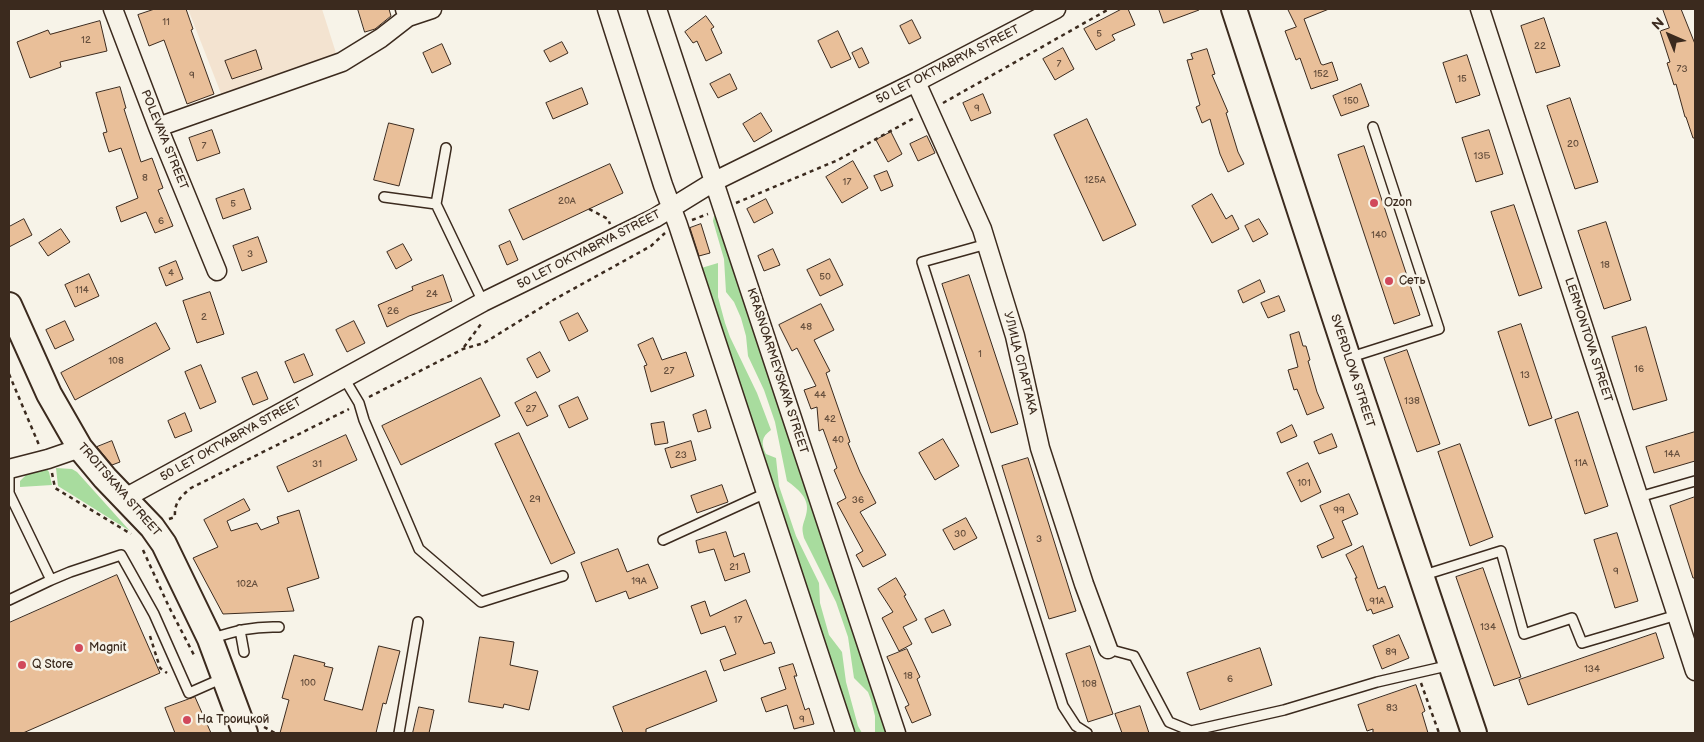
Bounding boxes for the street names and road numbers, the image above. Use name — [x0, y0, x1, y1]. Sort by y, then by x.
street label: 50 LET OKTYABRYA STREET — [874, 22, 1022, 108]
street label: POLEVAYA STREET — [137, 88, 191, 192]
street label: 50 LET OKTYABRYA STREET — [515, 207, 663, 293]
street label: LERMONTOVA STREET — [1561, 276, 1615, 404]
street label: KRASNOARMEYSKAYA STREET — [743, 286, 811, 456]
street label: УЛИЦА СПАРТАКА — [1000, 310, 1040, 416]
street label: SVERDLOVA STREET — [1327, 313, 1377, 429]
street label: 50 LET OKTYABRYA STREET — [158, 395, 304, 485]
street label: TROITSKAYA STREET — [74, 440, 164, 540]

